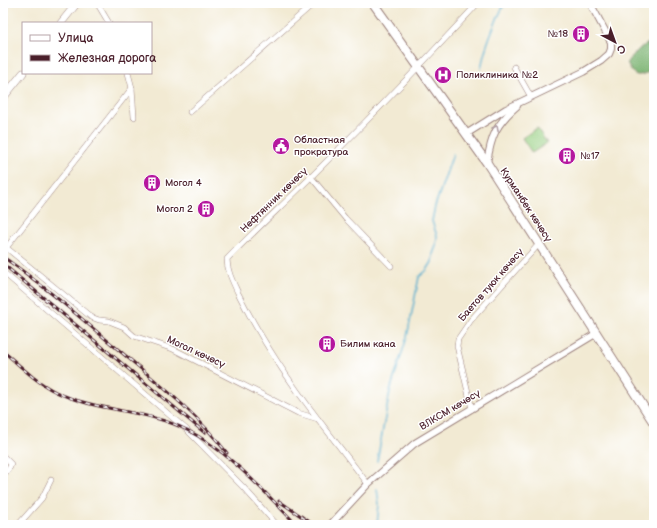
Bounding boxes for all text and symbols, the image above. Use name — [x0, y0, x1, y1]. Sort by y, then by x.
legend — [22, 22, 152, 74]
north arrow — [595, 22, 635, 62]
building icon: №18 — [571, 24, 591, 44]
place label: №18 — [548, 28, 568, 40]
text: Улица — [58, 31, 94, 46]
text: С — [614, 42, 628, 57]
text: Железная дорога — [58, 51, 156, 66]
hospital icon: Поликлиника №2 — [433, 65, 453, 85]
place label: Поликлиника №2 — [456, 69, 538, 81]
one-way arrow — [492, 125, 499, 133]
place label: Областная прократура — [294, 134, 348, 158]
public building icon: Областная прократура — [271, 136, 291, 156]
building icon: №17 — [557, 146, 577, 166]
place label: №17 — [580, 150, 600, 162]
street label: Нефтянник көчөсү — [238, 165, 310, 235]
street label: Курманбек көчөсү — [497, 166, 555, 244]
building icon: Могол 4 — [142, 173, 162, 193]
place label: Могол 4 — [165, 177, 202, 189]
building icon: Могол 2 — [196, 199, 216, 219]
place label: Могол 2 — [156, 203, 193, 215]
street label: Баетов туюк көчөсү — [456, 246, 526, 324]
street label: Могол көчөсү — [165, 333, 227, 371]
building icon: Билим кана — [317, 334, 337, 354]
place label: Билим кана — [340, 338, 396, 350]
street label: ВЛКСМ көчөсү — [417, 387, 483, 433]

